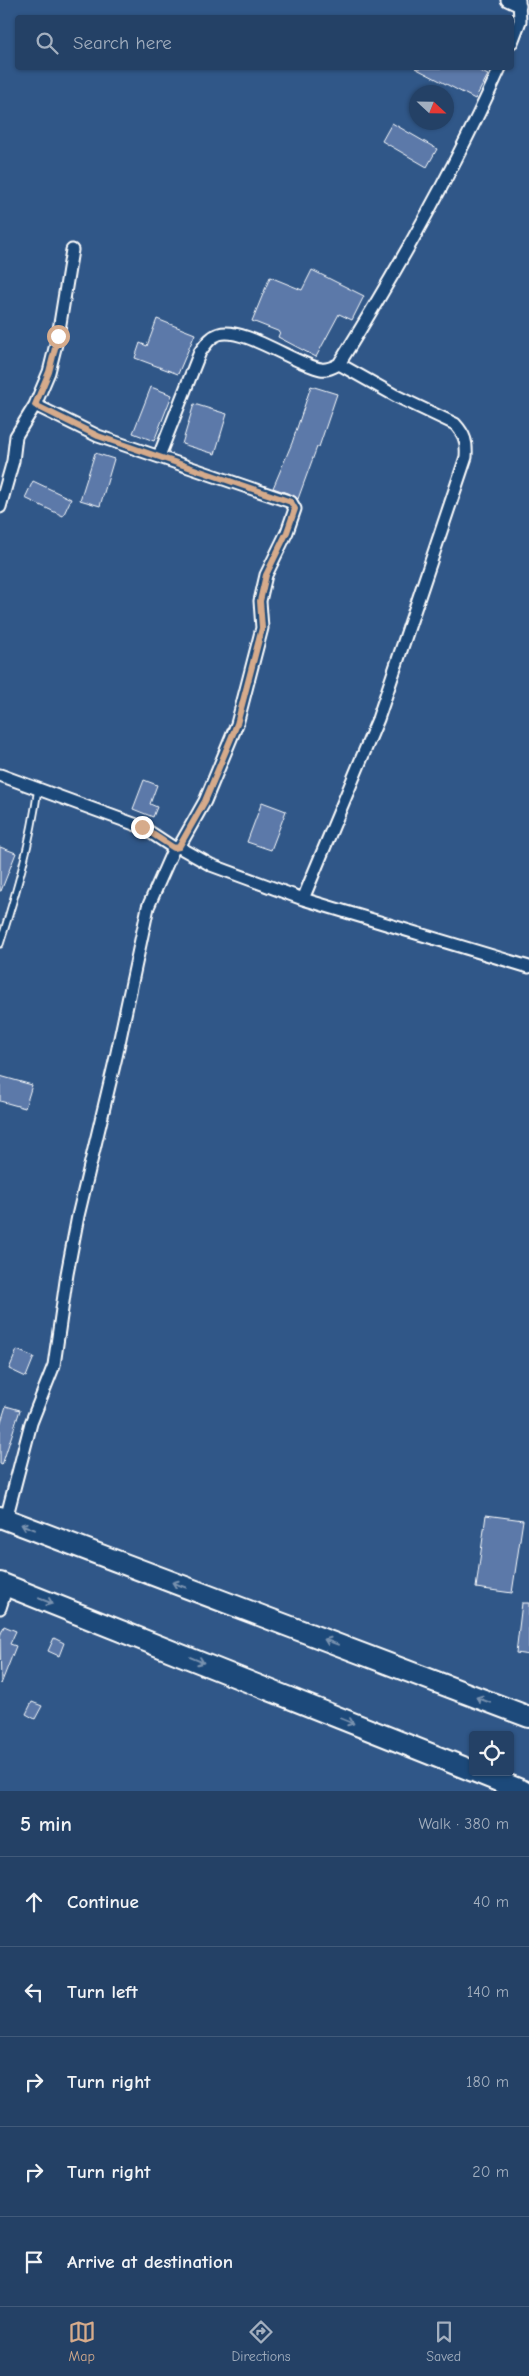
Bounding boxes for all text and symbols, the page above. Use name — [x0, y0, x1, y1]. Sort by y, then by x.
search box — [15, 15, 514, 70]
icon: search — [33, 29, 61, 57]
text: Search here — [73, 32, 172, 54]
north arrow — [409, 85, 454, 130]
route start — [47, 325, 70, 348]
route end — [131, 816, 154, 839]
one-way arrow — [20, 1522, 36, 1531]
one-way arrow — [172, 1579, 187, 1588]
one-way arrow — [38, 1597, 53, 1606]
one-way arrow — [324, 1637, 340, 1646]
one-way arrow — [189, 1656, 204, 1666]
one-way arrow — [476, 1695, 492, 1704]
one-way arrow — [339, 1717, 355, 1726]
map controls — [469, 1731, 514, 1776]
button: locate — [469, 1731, 514, 1776]
text: 5 min — [20, 1812, 72, 1836]
text: Walk · 380 m — [419, 1815, 509, 1833]
icon: ahead — [20, 1888, 48, 1916]
text: Continue — [67, 1891, 139, 1913]
text: 40 m — [473, 1893, 509, 1911]
icon: left — [20, 1978, 48, 2006]
text: Turn left — [67, 1981, 138, 2003]
text: 140 m — [467, 1983, 509, 2001]
icon: right — [20, 2068, 48, 2096]
text: Turn right — [67, 2071, 151, 2093]
text: 180 m — [466, 2073, 509, 2091]
icon: right — [20, 2158, 48, 2186]
text: Turn right — [67, 2161, 151, 2183]
text: 20 m — [472, 2163, 509, 2181]
icon: arrive — [20, 2248, 48, 2276]
text: Arrive at destination — [67, 2251, 233, 2273]
tab: Map — [68, 2318, 96, 2365]
tab: Directions — [231, 2318, 291, 2365]
tab: Saved — [426, 2318, 461, 2365]

